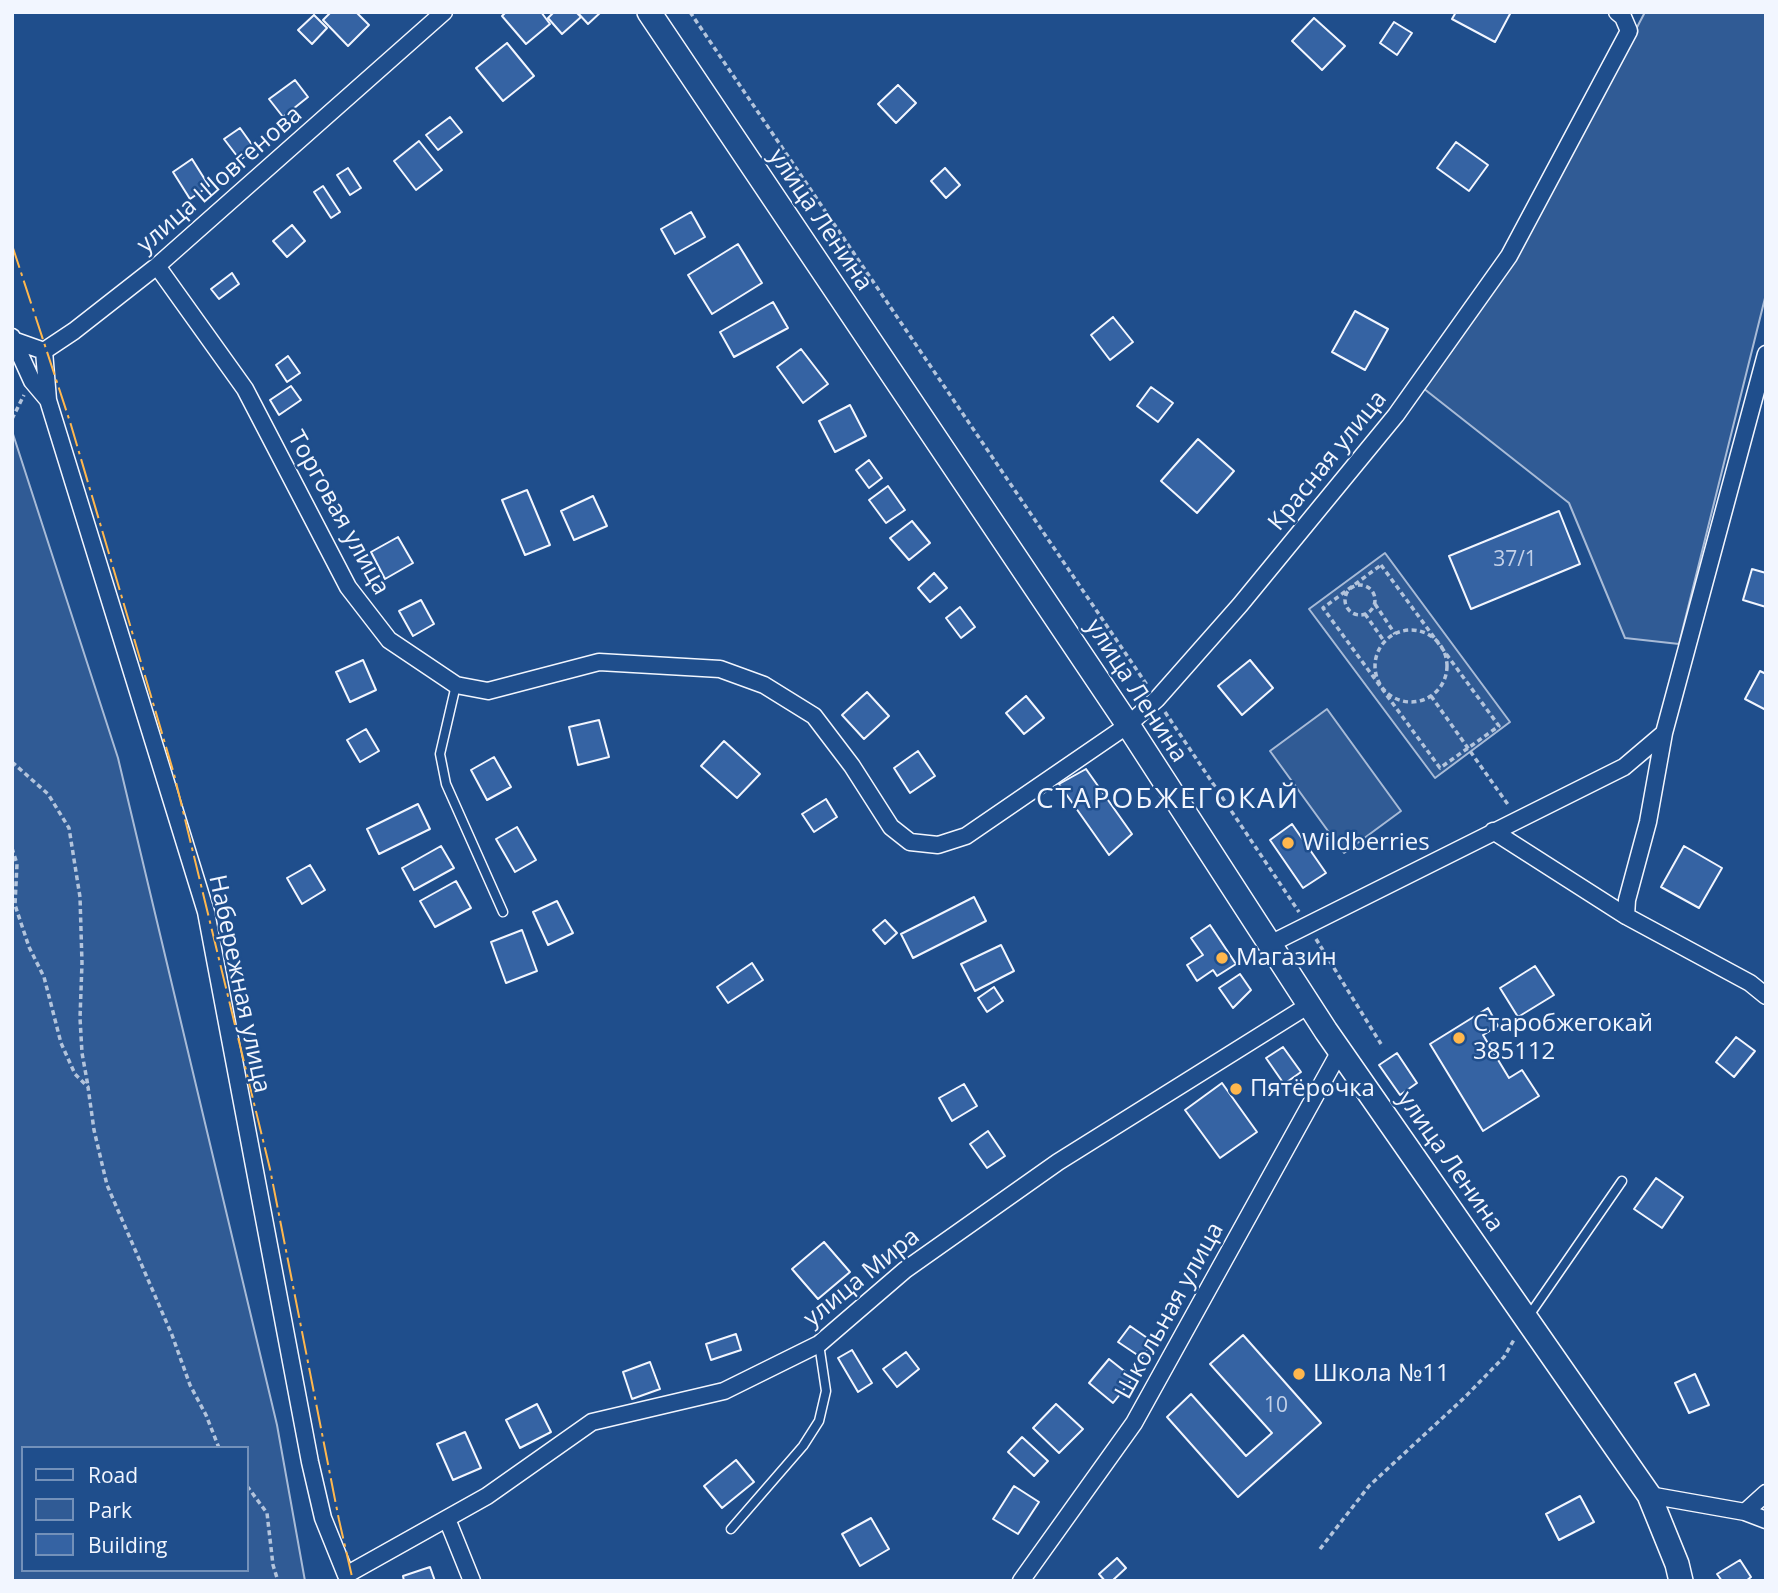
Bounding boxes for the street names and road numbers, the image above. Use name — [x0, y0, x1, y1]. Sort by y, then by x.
street label: улица Шовгенова — [132, 101, 308, 259]
street label: улица Ленина — [762, 144, 878, 296]
street label: Красная улица — [1263, 385, 1393, 537]
street label: Торговая улица — [281, 426, 395, 600]
street label: улица Ленина — [1079, 614, 1193, 768]
street label: Набережная улица — [202, 872, 276, 1096]
street label: улица Ленина — [1391, 1086, 1509, 1238]
street label: Школьная улица — [1110, 1218, 1230, 1404]
street label: улица Мира — [798, 1223, 926, 1333]

